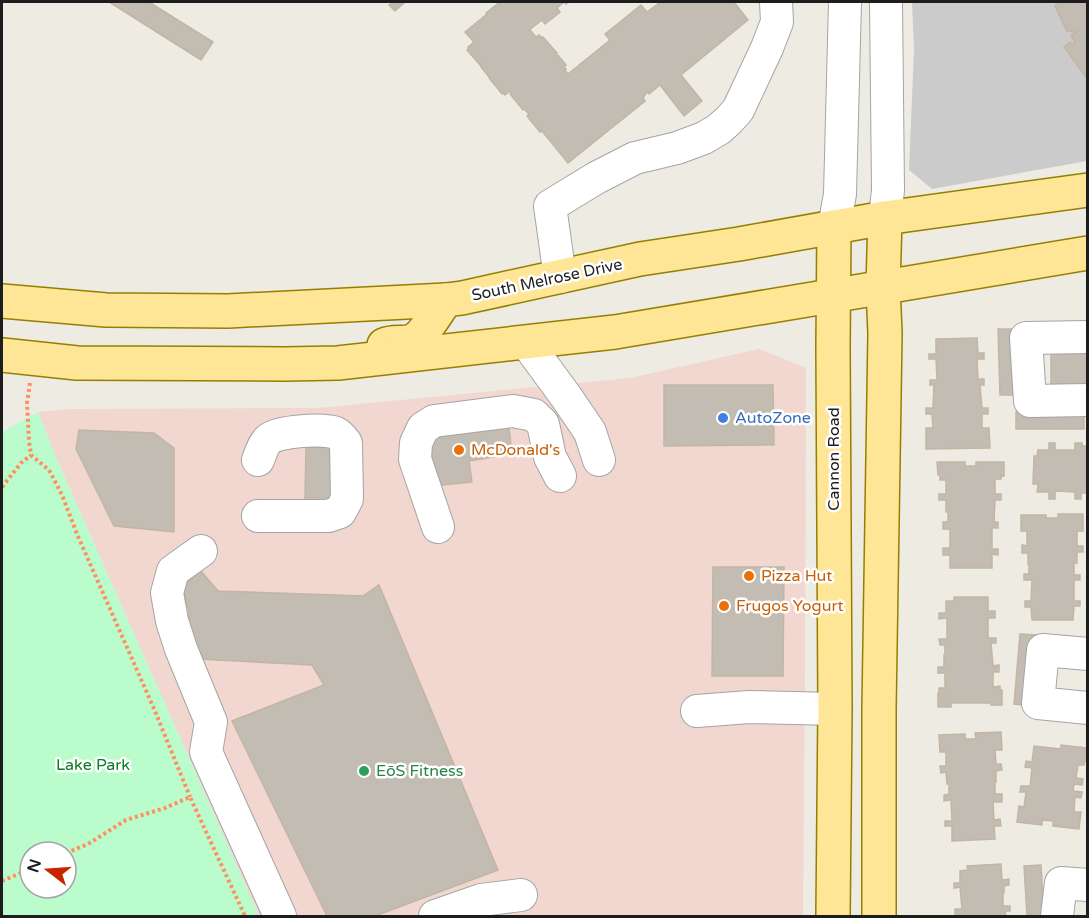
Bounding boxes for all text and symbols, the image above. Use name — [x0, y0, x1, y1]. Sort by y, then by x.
street label: South Melrose Drive — [470, 254, 624, 306]
street label: Cannon Road — [824, 407, 844, 511]
place label: AutoZone — [735, 408, 811, 428]
marker: AutoZone — [716, 411, 730, 425]
place label: McDonald's — [471, 440, 560, 460]
marker: McDonald's — [452, 443, 466, 457]
place label: Pizza Hut — [761, 566, 832, 586]
marker: Pizza Hut — [742, 569, 756, 583]
place label: Frugos Yogurt — [736, 596, 844, 616]
marker: Frugos Yogurt — [717, 599, 731, 613]
park label: Lake Park — [56, 755, 130, 775]
place label: EōS Fitness — [376, 761, 463, 781]
marker: EōS Fitness — [357, 764, 371, 778]
north arrow — [18, 840, 78, 900]
text: N — [23, 857, 46, 875]

